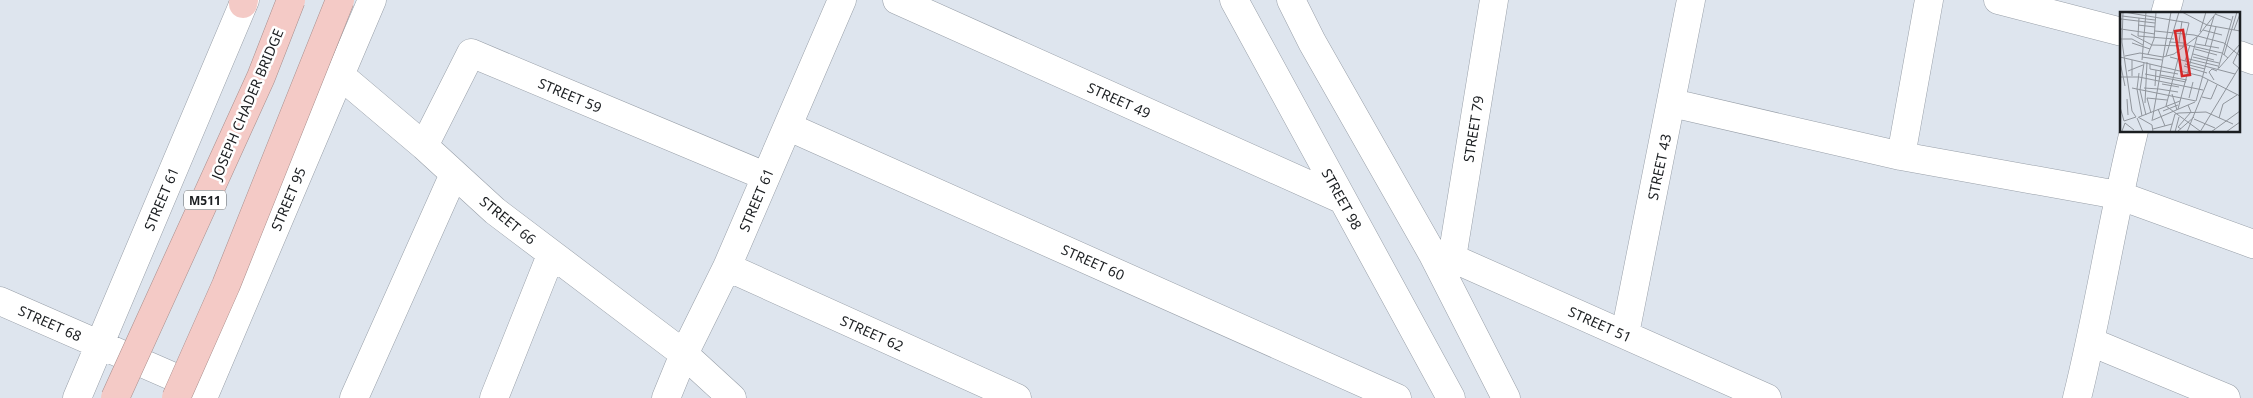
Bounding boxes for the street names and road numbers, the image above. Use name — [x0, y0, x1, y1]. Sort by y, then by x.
street label: JOSEPH CHADER BRIDGE — [206, 26, 287, 184]
street label: STREET 59 — [535, 73, 605, 117]
street label: STREET 49 — [1084, 78, 1154, 122]
street label: STREET 79 — [1458, 94, 1488, 164]
street label: STREET 43 — [1643, 132, 1675, 202]
street label: STREET 61 — [139, 164, 183, 234]
street label: STREET 95 — [266, 164, 310, 234]
street label: STREET 61 — [734, 165, 778, 235]
street label: STREET 98 — [1317, 165, 1367, 233]
road number: M511 — [184, 190, 226, 210]
street label: STREET 66 — [476, 191, 540, 249]
street label: STREET 60 — [1058, 240, 1128, 284]
street label: STREET 68 — [15, 301, 85, 345]
street label: STREET 51 — [1565, 302, 1635, 346]
street label: STREET 62 — [837, 311, 907, 355]

